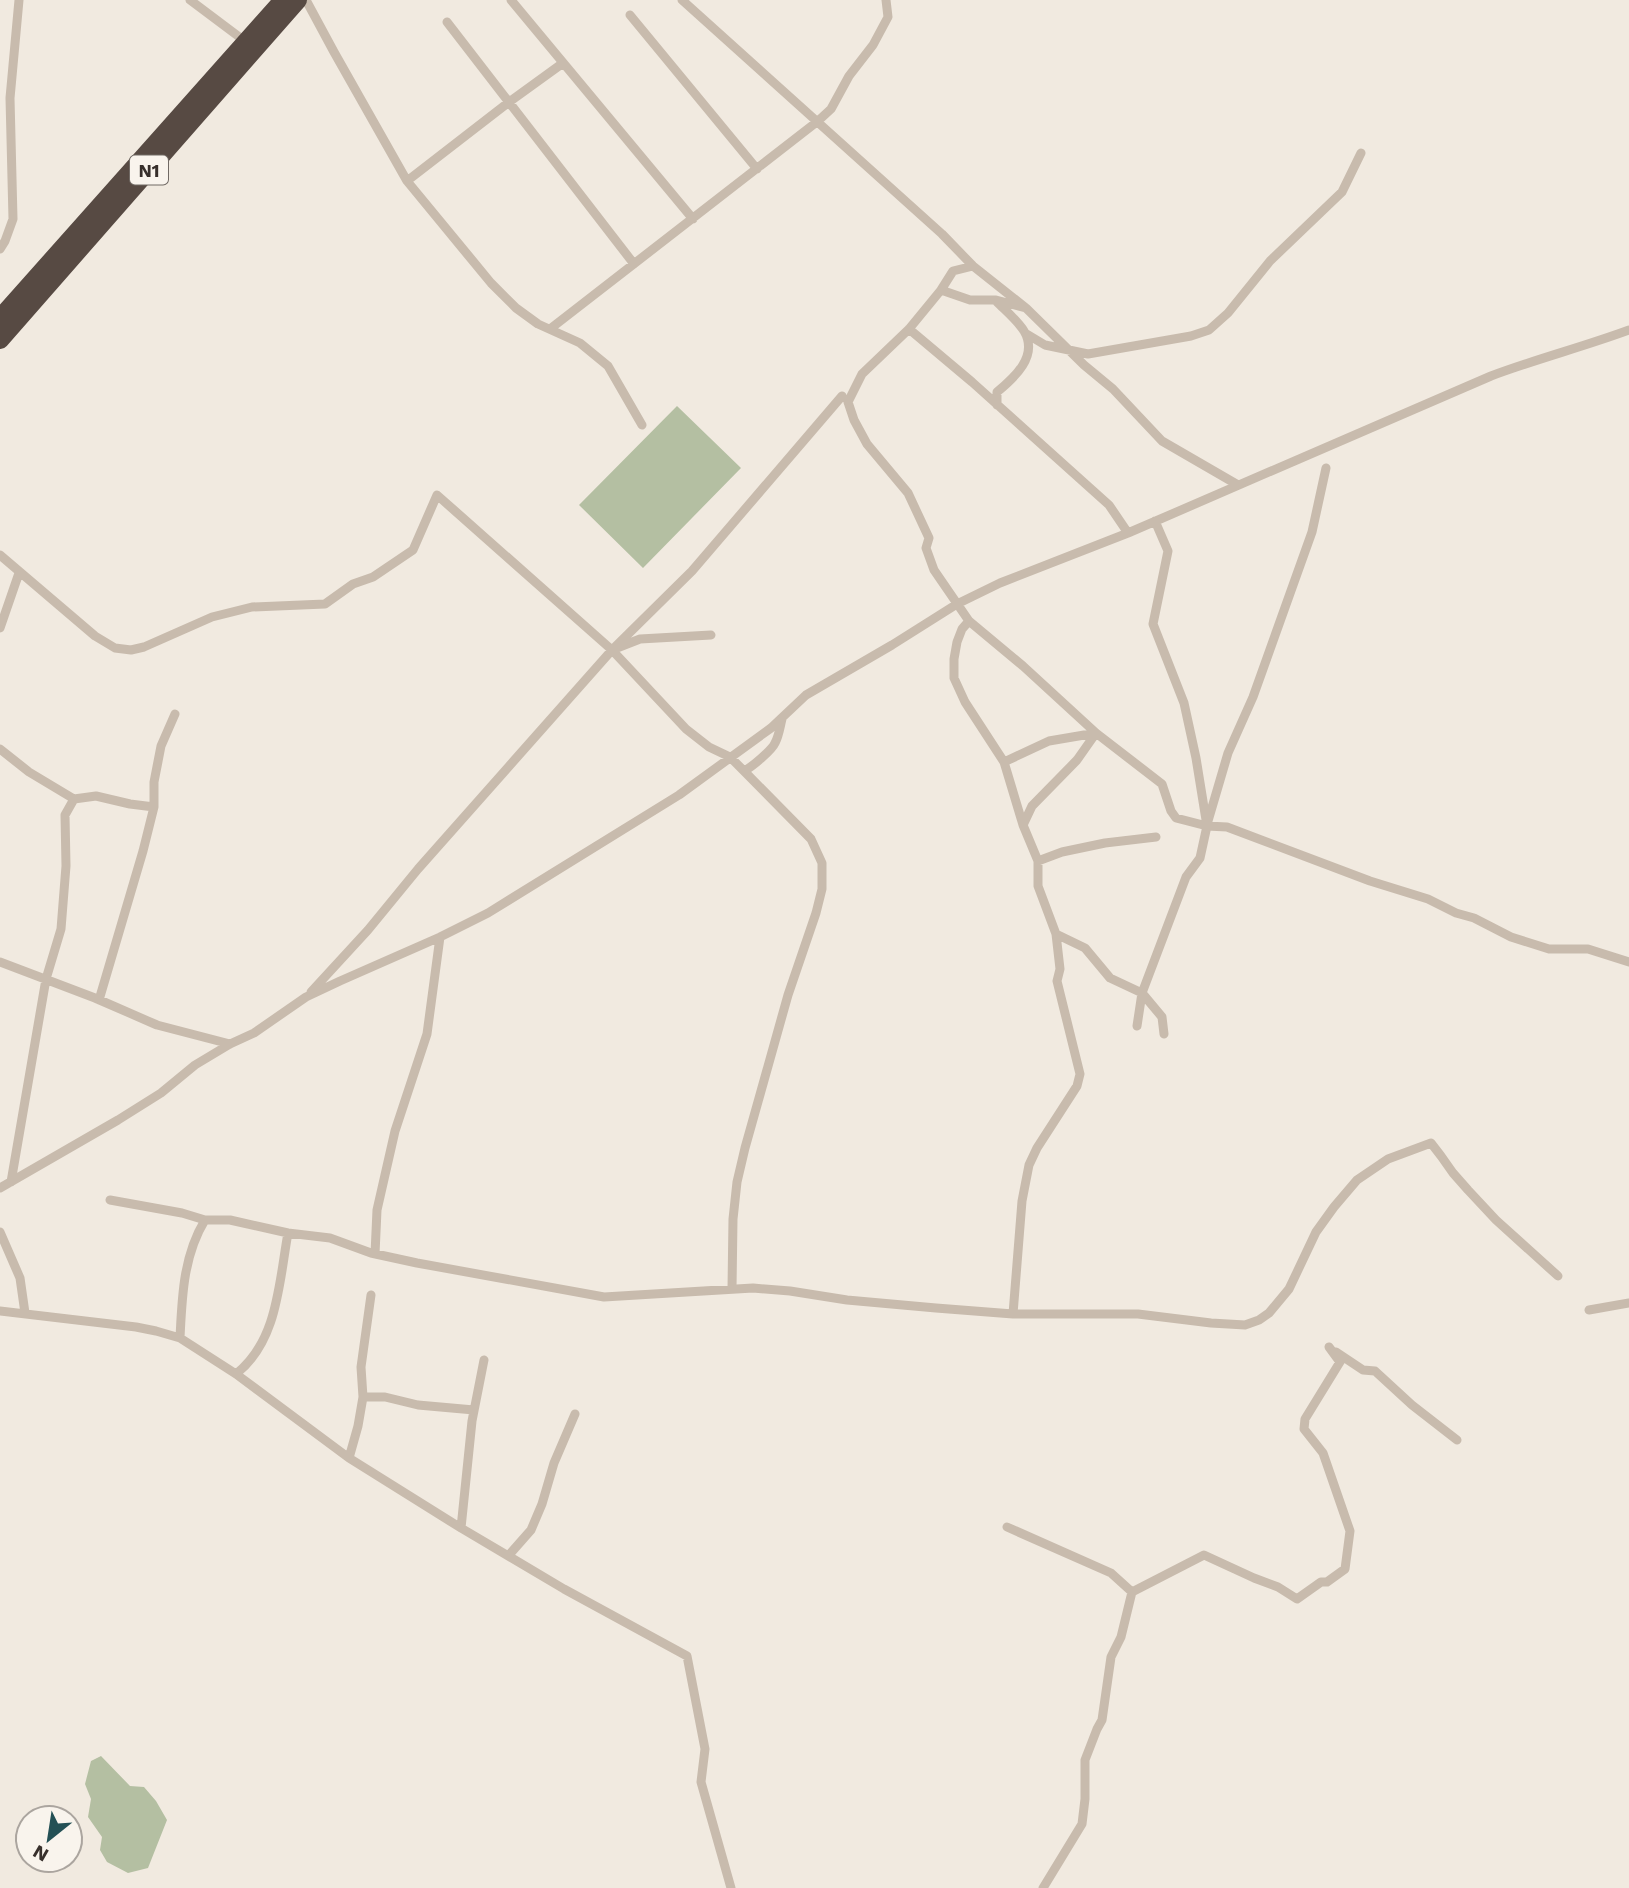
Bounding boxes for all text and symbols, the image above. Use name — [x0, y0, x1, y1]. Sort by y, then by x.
road number: N1 — [130, 155, 168, 184]
north arrow — [14, 1804, 84, 1874]
text: N — [29, 1840, 53, 1867]

